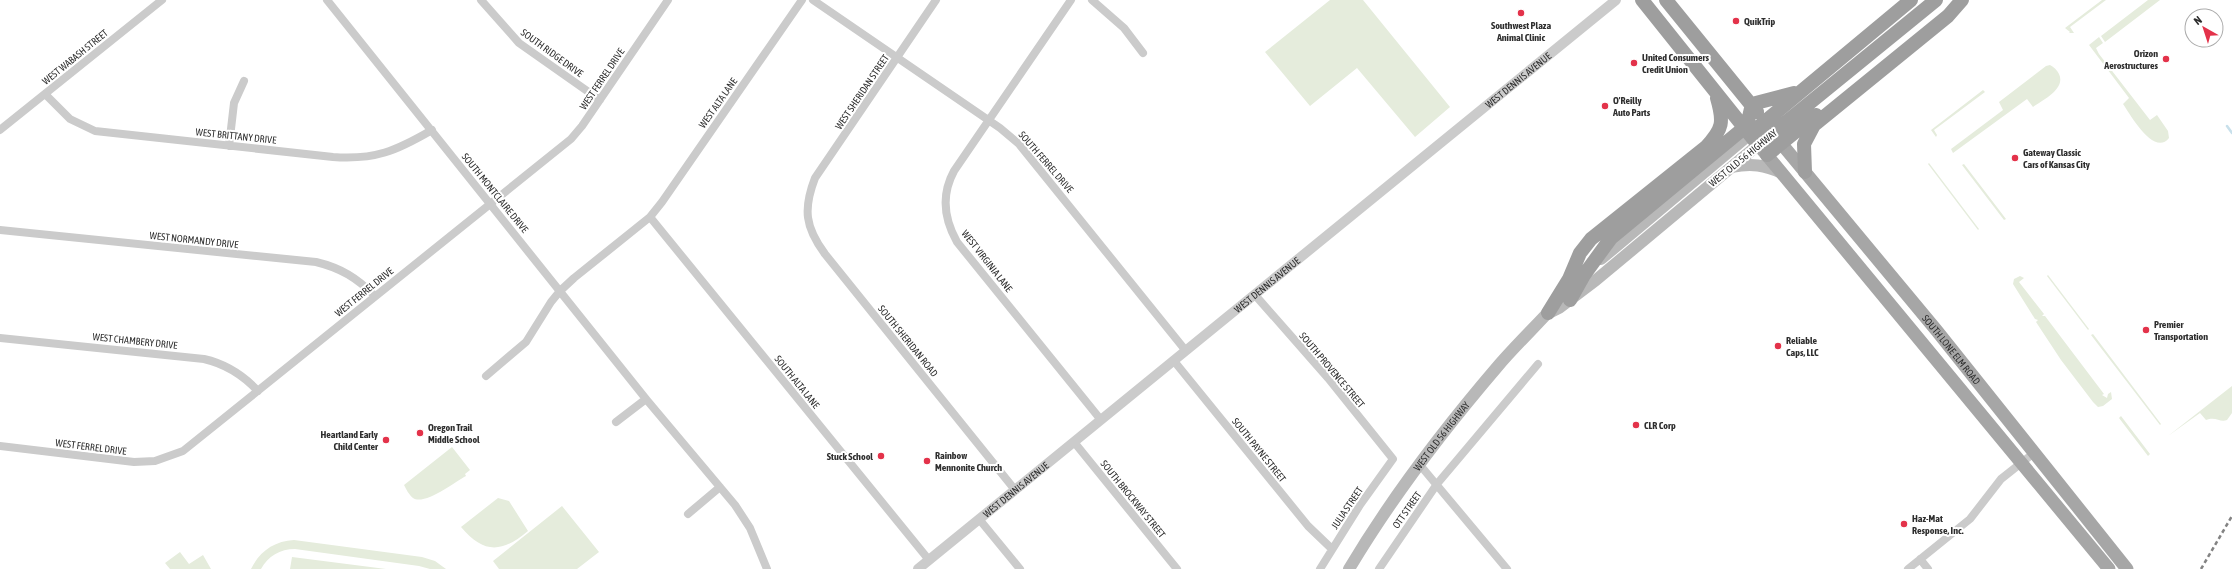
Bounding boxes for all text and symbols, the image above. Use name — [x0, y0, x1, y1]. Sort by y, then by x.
marker: Southwest Plaza Animal Clinic — [1516, 8, 1526, 18]
north arrow — [2184, 8, 2224, 48]
text: N — [2191, 14, 2204, 27]
marker: QuikTrip — [1731, 16, 1741, 26]
place label: QuikTrip — [1744, 16, 1775, 27]
place label: Southwest Plaza Animal Clinic — [1491, 20, 1551, 43]
street label: WEST WABASH STREET — [40, 27, 110, 87]
street label: SOUTH RIDGE DRIVE — [519, 27, 586, 80]
street label: WEST FERREL DRIVE — [577, 46, 627, 112]
place label: Orizon Aerostructures — [2103, 48, 2158, 71]
street label: WEST DENNIS AVENUE — [1483, 50, 1553, 110]
street label: WEST SHERIDAN STREET — [833, 52, 891, 131]
place label: United Consumers Credit Union — [1642, 52, 1710, 75]
marker: Orizon Aerostructures — [2161, 54, 2171, 64]
marker: United Consumers Credit Union — [1629, 58, 1639, 68]
street label: WEST ALTA LANE — [697, 75, 740, 130]
place label: O'Reilly Auto Parts — [1612, 95, 1651, 118]
marker: O'Reilly Auto Parts — [1600, 101, 1610, 111]
street label: WEST BRITTANY DRIVE — [195, 126, 278, 146]
street label: WEST OLD 56 HIGHWAY — [1707, 127, 1780, 189]
street label: SOUTH FERREL DRIVE — [1016, 129, 1076, 195]
place label: Gateway Classic Cars of Kansas City — [2023, 147, 2091, 170]
street label: SOUTH MONTCLAIRE DRIVE — [460, 151, 531, 235]
marker: Gateway Classic Cars of Kansas City — [2010, 153, 2020, 163]
street label: WEST VIRGINIA LANE — [959, 228, 1015, 295]
street label: WEST NORMANDY DRIVE — [149, 230, 240, 250]
street label: WEST DENNIS AVENUE — [1232, 254, 1302, 315]
street label: WEST FERREL DRIVE — [333, 265, 396, 319]
street label: SOUTH SHERIDAN ROAD — [876, 303, 940, 379]
street label: SOUTH LONE ELM ROAD — [1920, 312, 1983, 387]
place label: Premier Transportation — [2154, 319, 2208, 342]
marker: Premier Transportation — [2141, 325, 2151, 335]
street label: SOUTH PROVENCE STREET — [1297, 330, 1367, 410]
street label: WEST CHAMBERY DRIVE — [92, 331, 179, 351]
place label: Reliable Caps, LLC — [1786, 335, 1819, 358]
marker: Reliable Caps, LLC — [1773, 341, 1783, 351]
street label: SOUTH ALTA LANE — [772, 353, 822, 411]
street label: WEST OLD 56 HIGHWAY — [1411, 399, 1472, 473]
street label: SOUTH PAYNE STREET — [1230, 416, 1288, 485]
marker: CLR Corp — [1631, 420, 1641, 430]
place label: CLR Corp — [1644, 420, 1676, 431]
place label: Oregon Trail Middle School — [428, 422, 480, 445]
marker: Oregon Trail Middle School — [415, 428, 425, 438]
place label: Heartland Early Child Center — [320, 429, 379, 452]
marker: Heartland Early Child Center — [381, 435, 391, 445]
street label: WEST FERREL DRIVE — [55, 437, 128, 457]
place label: Rainbow Mennonite Church — [935, 450, 1002, 473]
place label: Stuck School — [827, 451, 873, 462]
marker: Stuck School — [876, 451, 886, 461]
marker: Rainbow Mennonite Church — [922, 456, 932, 466]
street label: SOUTH BROCKWAY STREET — [1098, 458, 1168, 540]
street label: WEST DENNIS AVENUE — [981, 459, 1051, 519]
street label: JULIA STREET — [1329, 484, 1365, 531]
street label: OTT STREET — [1390, 489, 1424, 530]
place label: Haz-Mat Response, Inc. — [1912, 513, 1964, 536]
marker: Haz-Mat Response, Inc. — [1899, 519, 1909, 529]

